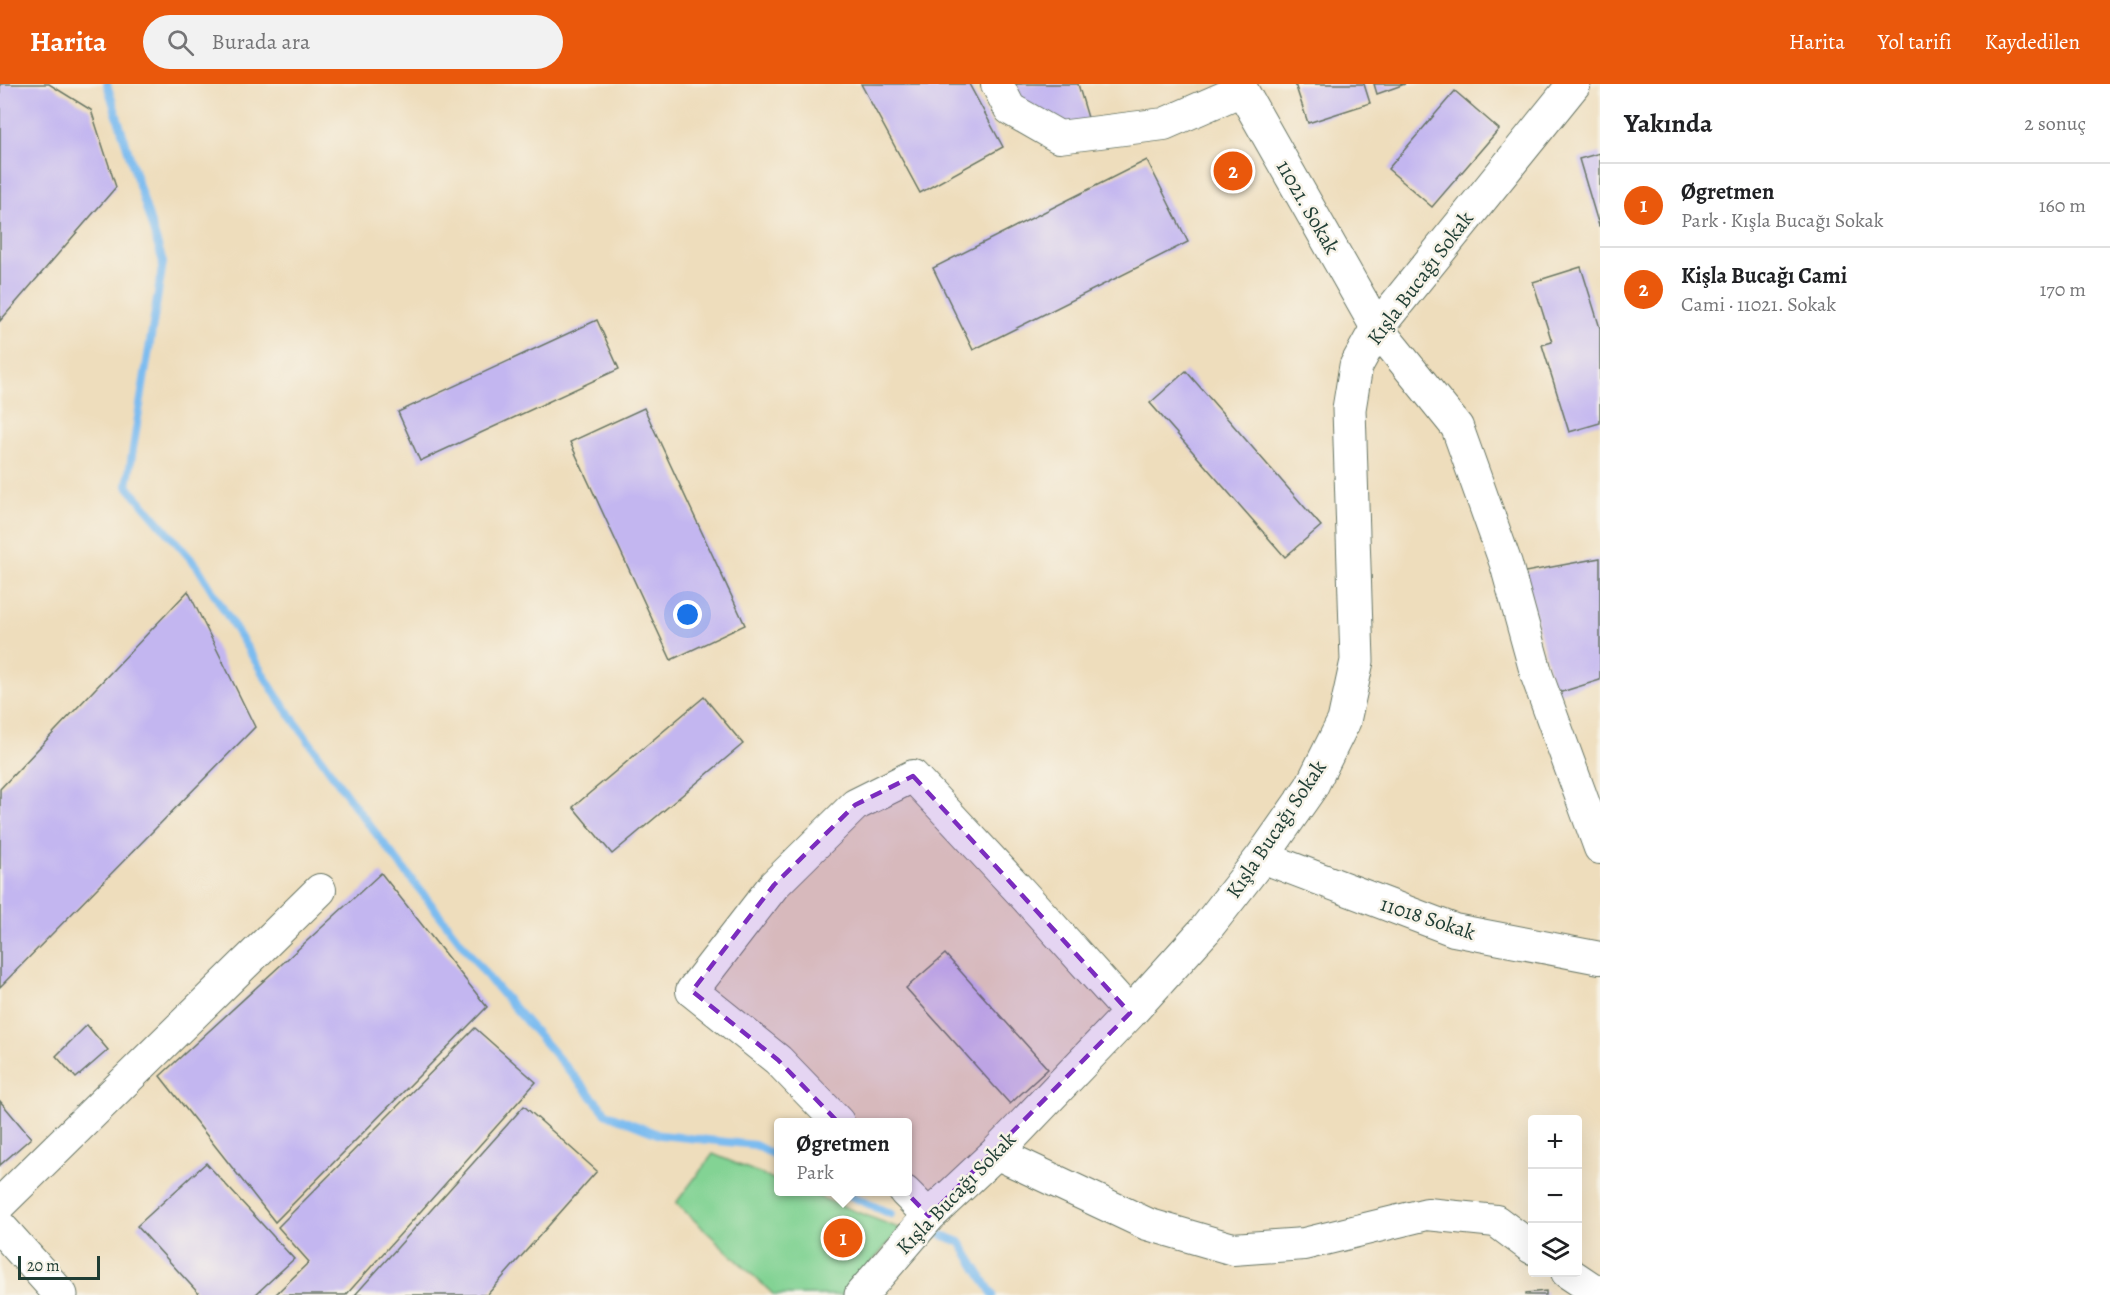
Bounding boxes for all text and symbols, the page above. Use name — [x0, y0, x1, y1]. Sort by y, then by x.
search box — [143, 15, 563, 69]
text: Harita — [30, 23, 107, 61]
icon: search — [164, 26, 197, 59]
text: Burada ara — [212, 27, 310, 57]
text: Harita — [1789, 28, 1845, 56]
text: Yol tarifi — [1878, 28, 1952, 56]
text: Kaydedilen — [1985, 28, 2080, 56]
text: Yakında — [1624, 106, 1713, 141]
text: 2 sonuç — [2024, 110, 2086, 137]
pin: 2 — [1214, 148, 1252, 194]
street label: 11021. Sokak — [1270, 155, 1346, 260]
text: Øgretmen — [1681, 177, 1774, 207]
text: 1 — [1640, 192, 1647, 219]
text: 160 m — [2039, 192, 2086, 219]
street label: Kışla Bucağı Sokak — [1360, 205, 1480, 351]
text: Park · Kışla Bucağı Sokak — [1681, 207, 1884, 234]
text: Kişla Bucağı Cami — [1681, 261, 1847, 291]
text: 2 — [1639, 276, 1648, 303]
text: 170 m — [2040, 276, 2086, 303]
text: Cami · 11021. Sokak — [1681, 291, 1836, 318]
your location — [673, 600, 702, 629]
street label: Kışla Bucağı Sokak — [1219, 754, 1333, 904]
street label: 11018 Sokak — [1377, 889, 1480, 947]
map controls — [1528, 1115, 1582, 1277]
button: + — [1528, 1115, 1582, 1169]
popup — [774, 1118, 912, 1196]
street label: Kışla Bucağı Sokak — [890, 1125, 1022, 1261]
text: Øgretmen — [796, 1129, 890, 1159]
text: Park — [796, 1159, 834, 1186]
button: − — [1528, 1169, 1582, 1223]
pin: 1 — [824, 1216, 862, 1260]
button: layers — [1528, 1223, 1582, 1277]
scale bar — [18, 1253, 100, 1280]
text: 20 m — [27, 1255, 60, 1277]

